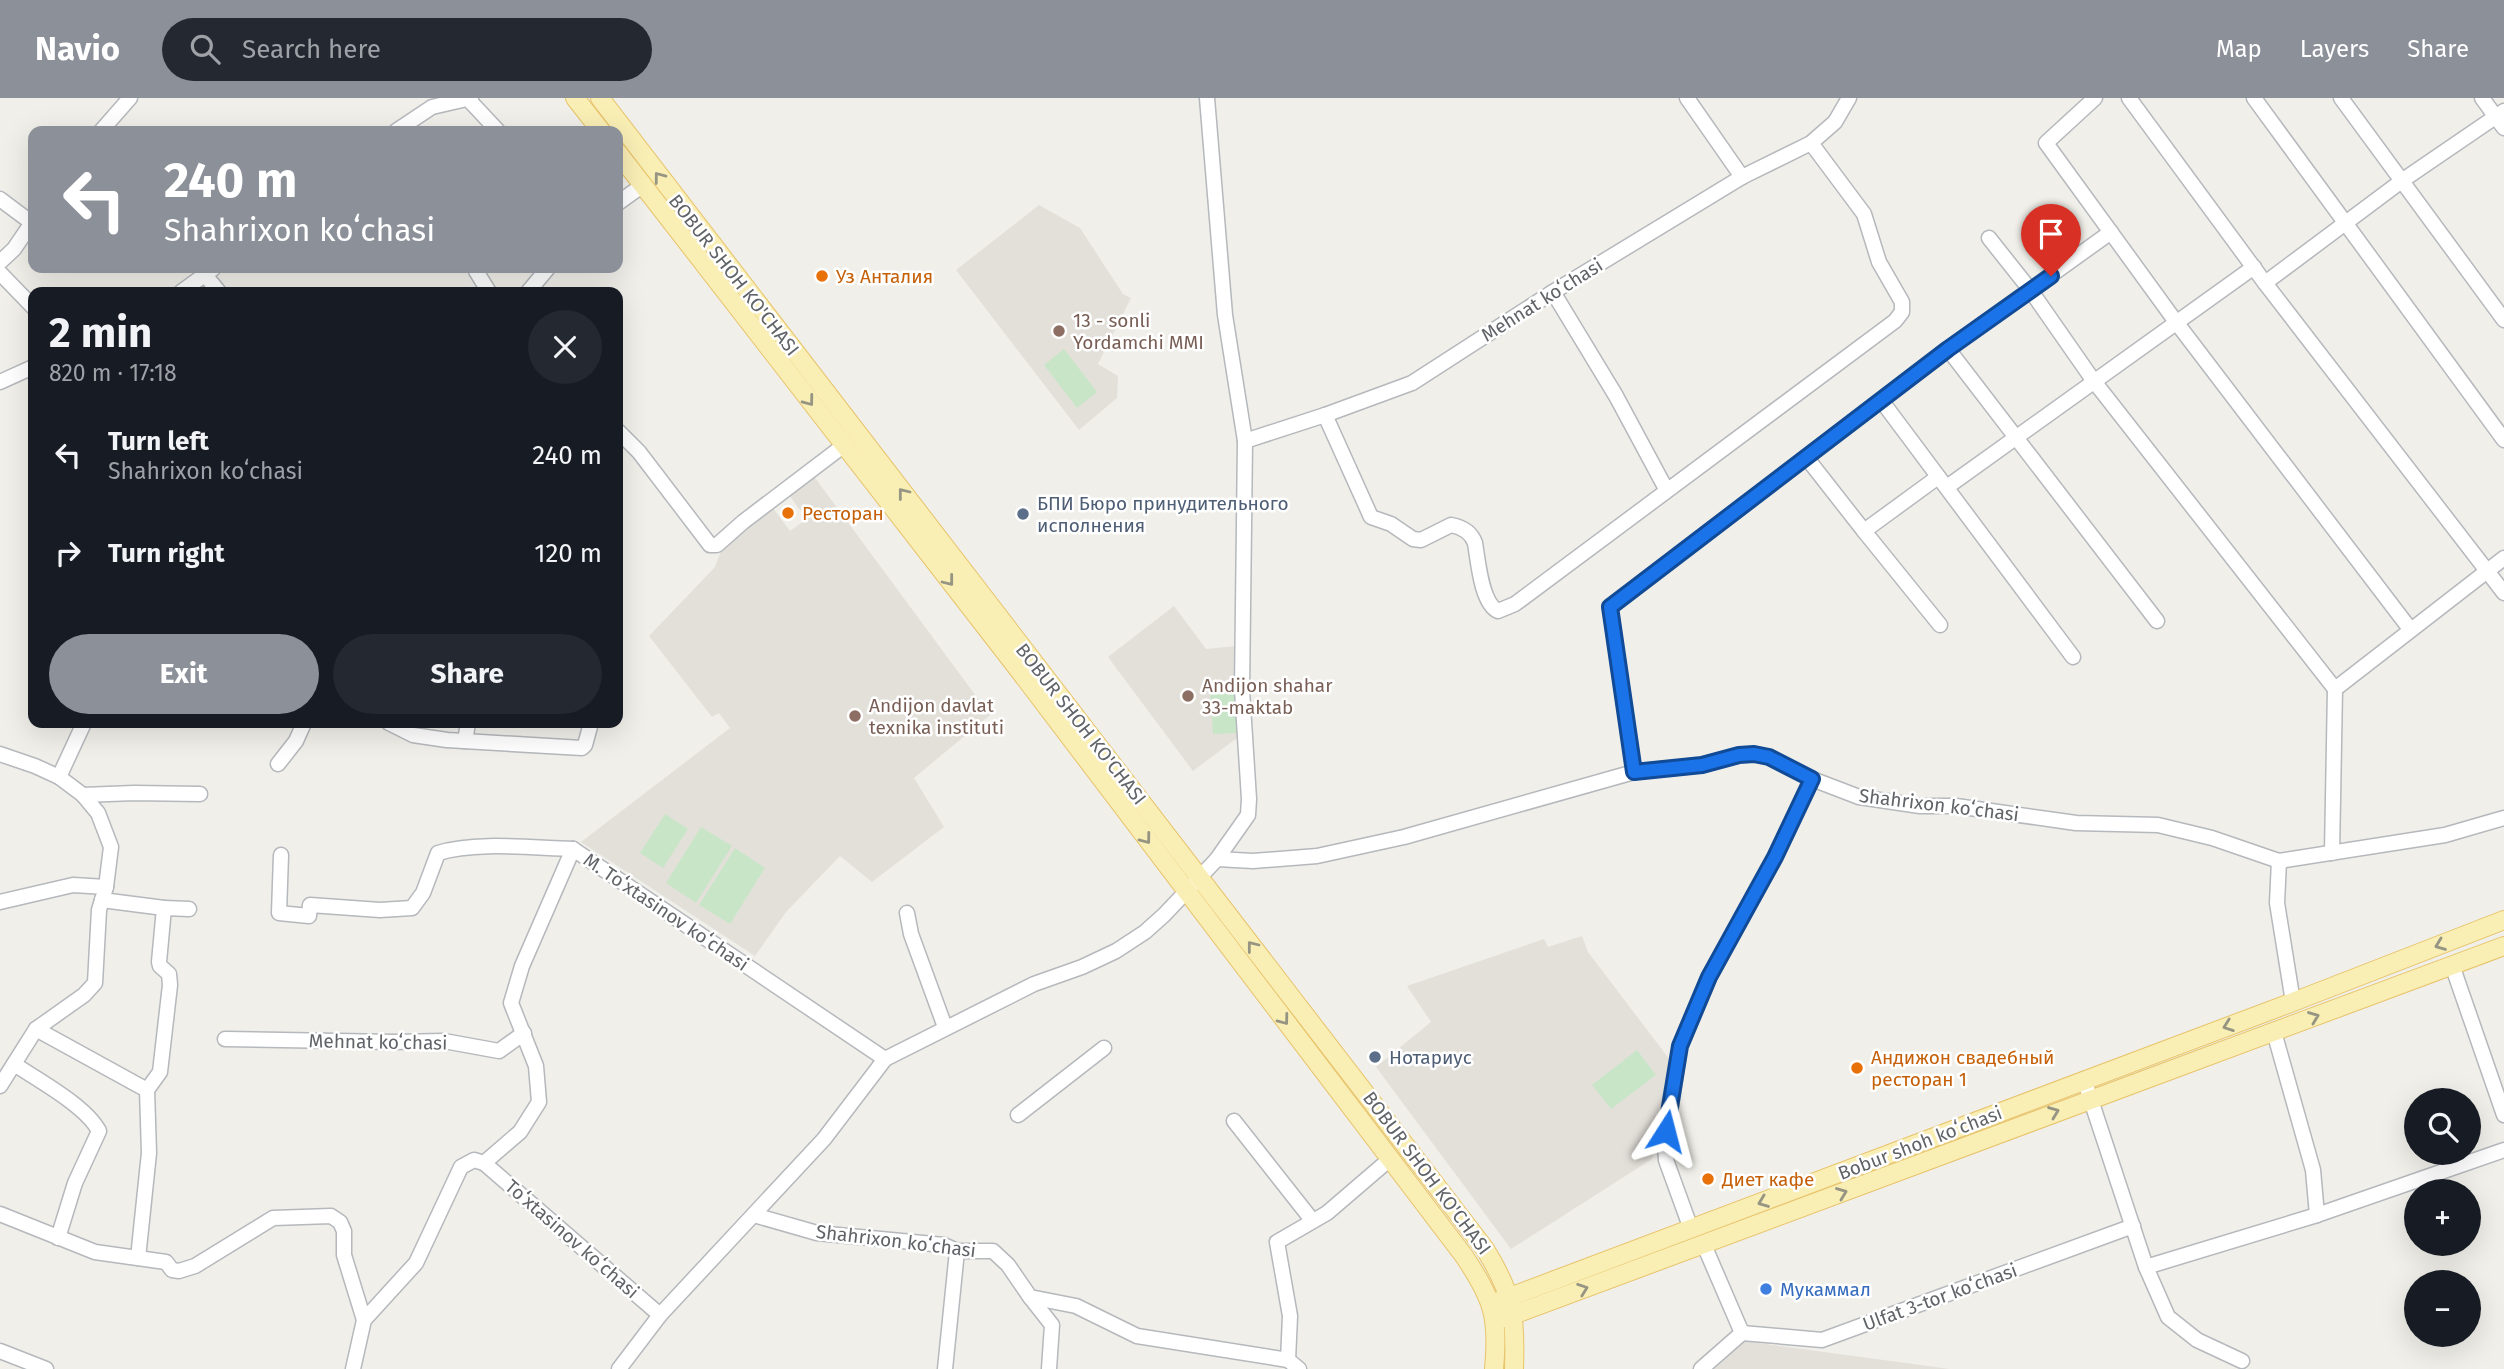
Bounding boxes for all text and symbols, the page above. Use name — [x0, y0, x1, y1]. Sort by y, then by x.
search box — [162, 18, 652, 81]
text: Navio — [35, 29, 120, 69]
icon: search — [186, 30, 224, 68]
text: Search here — [242, 34, 381, 65]
text: Map — [2216, 35, 2262, 63]
text: Layers — [2300, 35, 2369, 63]
text: Share — [2407, 35, 2469, 63]
text: 240 m — [164, 151, 297, 210]
icon: left — [49, 154, 140, 245]
one-way arrow — [655, 172, 668, 185]
street label: BOBUR SHOH KO'CHASI — [664, 190, 804, 360]
pin — [2021, 204, 2081, 276]
text: Shahrixon koʻchasi — [164, 211, 435, 249]
icon: arrive — [2032, 215, 2070, 253]
street label: Mehnat koʻchasi — [1477, 253, 1607, 347]
place label: Уз Анталия — [836, 265, 933, 288]
marker: Уз Анталия — [814, 268, 830, 284]
text: 2 min — [49, 308, 152, 358]
place label: 13 - sonli Yordamchi MMI — [1073, 309, 1204, 354]
button: close — [528, 310, 602, 384]
marker: 13 - sonli Yordamchi MMI — [1051, 323, 1067, 339]
text: 820 m · 17:18 — [49, 359, 177, 387]
one-way arrow — [801, 393, 814, 406]
text: Turn left — [108, 426, 209, 457]
icon: left — [49, 436, 87, 474]
text: 240 m — [532, 440, 602, 471]
text: Shahrixon koʻchasi — [108, 457, 303, 485]
one-way arrow — [899, 488, 912, 500]
place label: БПИ Бюро принудительного исполнения — [1037, 492, 1289, 537]
place label: Ресторан — [802, 502, 884, 525]
marker: Ресторан — [780, 505, 796, 521]
marker: БПИ Бюро принудительного исполнения — [1015, 506, 1031, 522]
icon: right — [49, 534, 87, 572]
text: Turn right — [108, 538, 225, 569]
text: 120 m — [534, 538, 602, 569]
one-way arrow — [940, 573, 953, 585]
button: Exit — [49, 634, 319, 714]
button: Share — [333, 634, 602, 714]
street label: BOBUR SHOH KO'CHASI — [1011, 639, 1151, 809]
place label: Andijon shahar 33-maktab — [1202, 674, 1333, 719]
marker: Andijon shahar 33-maktab — [1180, 688, 1196, 704]
place label: Andijon davlat texnika instituti — [869, 694, 1004, 739]
marker: Andijon davlat texnika instituti — [847, 708, 863, 724]
street label: Shahrixon koʻchasi — [1858, 784, 2020, 826]
one-way arrow — [1138, 831, 1151, 844]
street label: M. Toʻxtasinov koʻchasi — [579, 848, 753, 976]
one-way arrow — [2435, 936, 2447, 950]
one-way arrow — [1248, 941, 1261, 953]
one-way arrow — [1276, 1012, 1289, 1025]
one-way arrow — [2308, 1012, 2320, 1026]
one-way arrow — [2222, 1018, 2235, 1032]
street label: Mehnat koʻchasi — [308, 1029, 448, 1055]
place label: Нотариус — [1389, 1046, 1472, 1069]
place label: Андижон свадебный ресторан 1 — [1871, 1046, 2055, 1091]
marker: Нотариус — [1367, 1049, 1383, 1065]
marker: Андижон свадебный ресторан 1 — [1849, 1060, 1865, 1076]
street label: BOBUR SHOH KO'CHASI — [1358, 1087, 1496, 1259]
map controls — [2404, 1088, 2481, 1347]
button: search — [2404, 1088, 2481, 1165]
position arrow — [1629, 1094, 1703, 1168]
street label: Bobur shoh koʻchasi — [1835, 1101, 2005, 1185]
one-way arrow — [2048, 1107, 2060, 1121]
place label: Диет кафе — [1721, 1168, 1814, 1191]
marker: Диет кафе — [1700, 1171, 1716, 1187]
street label: Toʻxtasinov koʻchasi — [500, 1175, 644, 1303]
button: + — [2404, 1179, 2481, 1256]
one-way arrow — [1835, 1187, 1847, 1201]
one-way arrow — [1758, 1194, 1770, 1208]
street label: Shahrixon koʻchasi — [815, 1220, 977, 1262]
street label: Ulfat 3-tor koʻchasi — [1860, 1258, 2020, 1336]
button: − — [2404, 1270, 2481, 1347]
place label: Мукаммал — [1780, 1278, 1871, 1301]
marker: Мукаммал — [1758, 1281, 1774, 1297]
one-way arrow — [1576, 1284, 1588, 1298]

